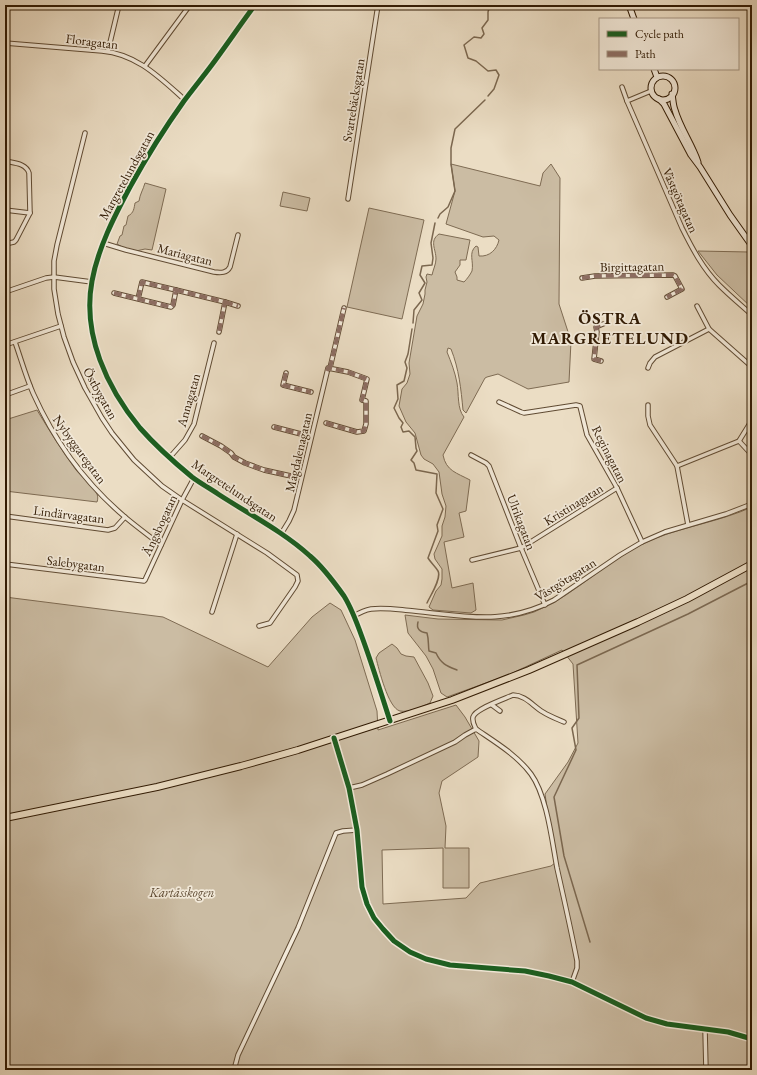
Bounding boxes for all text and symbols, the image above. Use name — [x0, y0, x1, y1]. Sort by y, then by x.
legend — [599, 18, 739, 70]
text: Cycle path — [635, 26, 684, 42]
street label: Floragatan — [65, 30, 119, 53]
text: Path — [635, 46, 656, 62]
street label: Svartebäcksgatan — [338, 57, 369, 143]
street label: Margretelundsgatan — [95, 127, 158, 223]
street label: Västgötagatan — [659, 165, 702, 235]
street label: Mariagatan — [155, 239, 214, 270]
street label: Birgittagatan — [600, 257, 664, 276]
district label: ÖSTRA MARGRETELUND — [531, 307, 689, 349]
street label: Östbygatan — [79, 364, 122, 423]
street label: Annagatan — [172, 371, 204, 430]
street label: Magdalenagatan — [281, 410, 316, 494]
street label: Nybyggaregatan — [49, 412, 110, 487]
street label: Reginagatan — [588, 423, 631, 486]
street label: Margretelundsgatan — [189, 455, 281, 525]
street label: Kristinagatan — [540, 479, 606, 529]
street label: Ängsbogatan — [137, 492, 181, 560]
street label: Ulrikagatan — [503, 492, 540, 553]
street label: Lindärvagatan — [32, 502, 106, 527]
street label: Salebygatan — [46, 551, 106, 576]
street label: Västgötagatan — [531, 554, 599, 605]
park label: Kartåsskogen — [149, 884, 215, 901]

